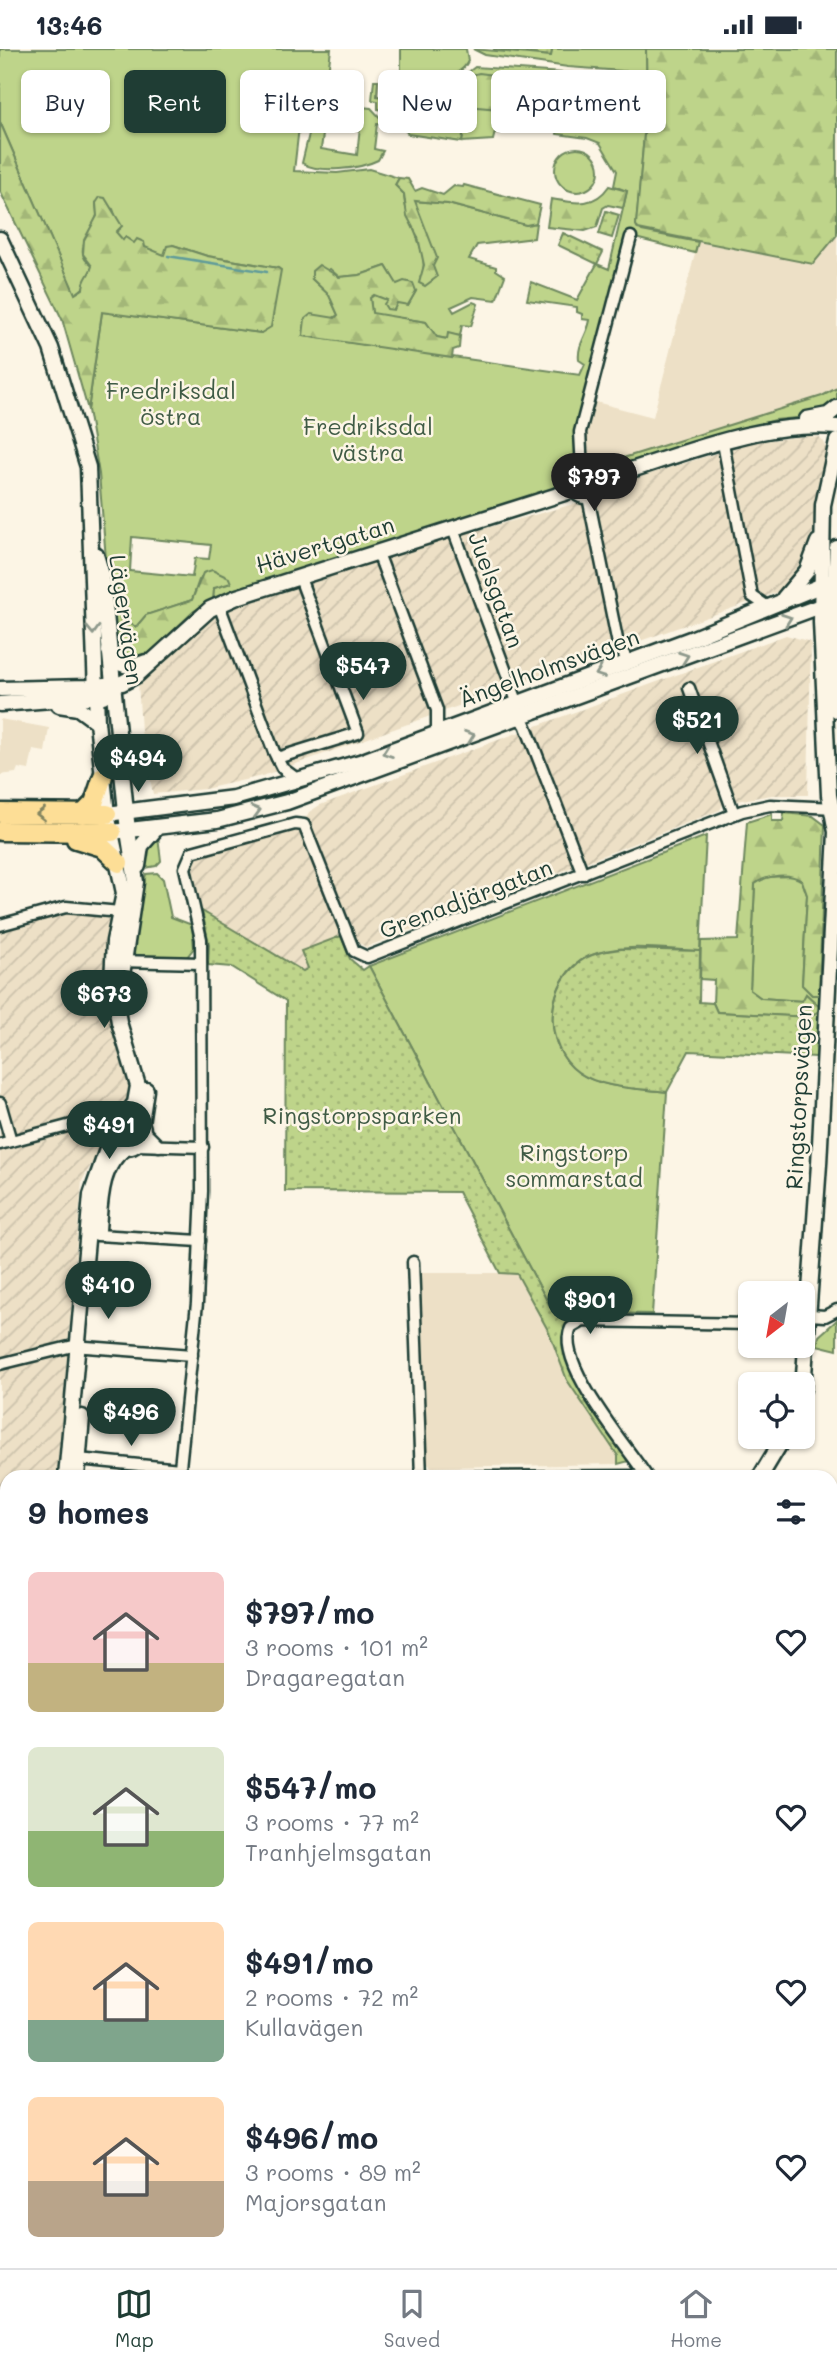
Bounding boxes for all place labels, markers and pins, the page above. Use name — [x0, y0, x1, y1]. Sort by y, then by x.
pin: $797 — [553, 454, 635, 513]
pin: $547 — [322, 643, 404, 702]
pin: $521 — [656, 697, 738, 756]
pin: $494 — [97, 735, 179, 794]
pin: $673 — [63, 971, 145, 1030]
pin: $491 — [68, 1101, 150, 1161]
pin: $410 — [67, 1261, 149, 1321]
pin: $901 — [549, 1277, 631, 1336]
pin: $496 — [90, 1389, 172, 1448]

